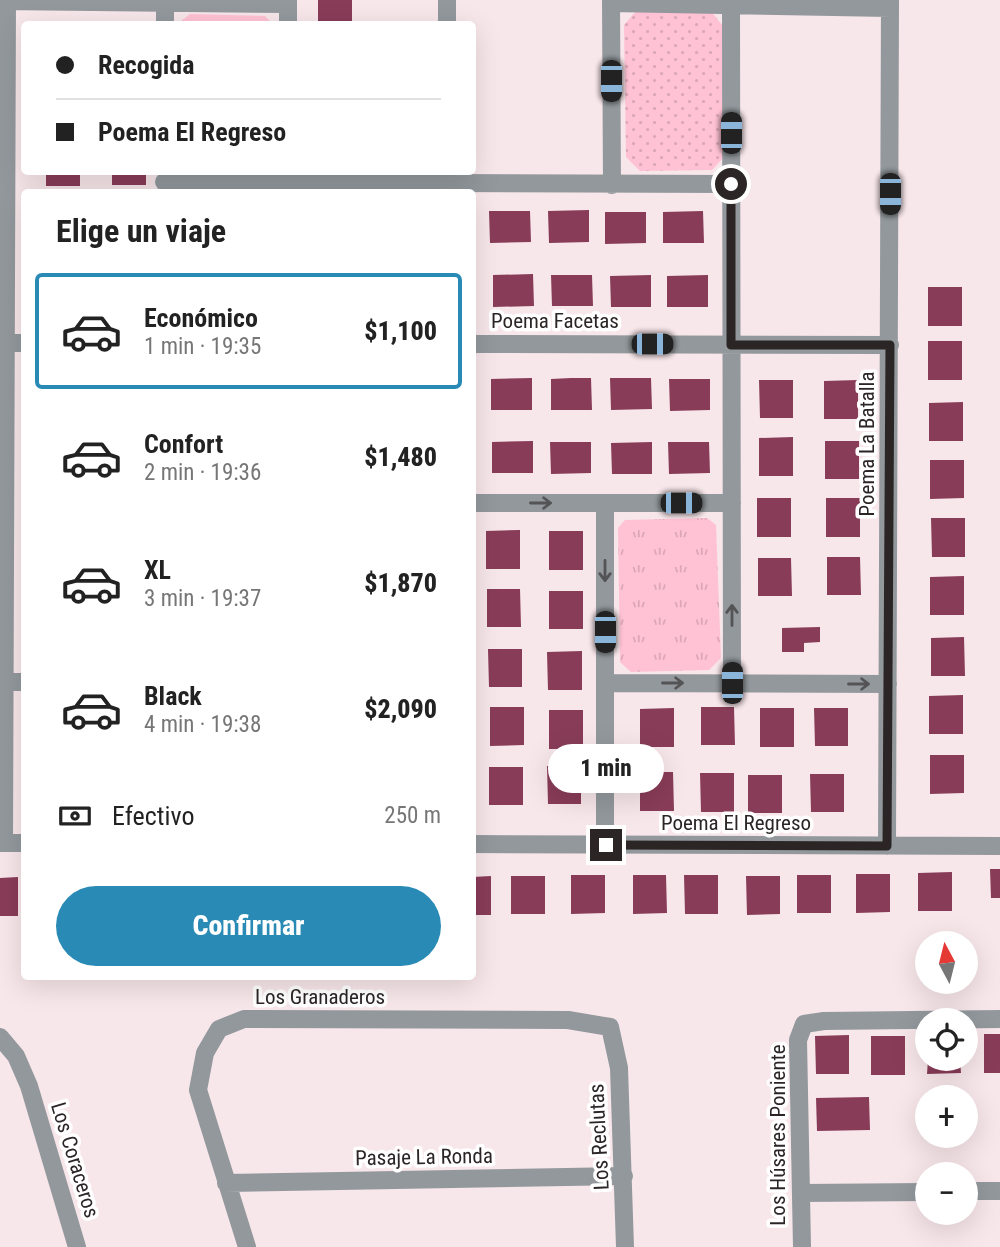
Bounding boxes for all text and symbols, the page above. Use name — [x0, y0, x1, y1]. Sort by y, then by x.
text: Recogida — [98, 50, 195, 80]
car — [601, 60, 622, 102]
car — [721, 112, 742, 154]
text: Poema El Regreso — [98, 117, 286, 147]
route start — [715, 168, 747, 200]
car — [880, 173, 901, 215]
text: Elige un viaje — [56, 212, 226, 250]
icon: car — [60, 300, 123, 363]
text: Económico — [144, 303, 258, 333]
street label: Poema Facetas — [491, 309, 619, 333]
text: $1,100 — [364, 316, 437, 346]
text: 1 min · 19:35 — [144, 333, 261, 360]
car — [632, 334, 674, 355]
street label: Poema La Batalla — [855, 372, 879, 516]
icon: car — [60, 426, 123, 489]
text: Confort — [144, 429, 223, 459]
text: $1,480 — [364, 442, 437, 472]
text: 2 min · 19:36 — [144, 459, 261, 486]
car — [661, 493, 703, 514]
one-way arrow — [530, 496, 553, 510]
icon: car — [60, 552, 123, 615]
text: XL — [144, 555, 171, 585]
one-way arrow — [598, 559, 612, 582]
text: $1,870 — [364, 568, 437, 598]
text: 3 min · 19:37 — [144, 585, 261, 612]
one-way arrow — [725, 604, 739, 627]
car — [595, 611, 616, 653]
car — [722, 662, 743, 704]
one-way arrow — [662, 676, 685, 690]
one-way arrow — [847, 677, 870, 691]
icon: car — [60, 678, 123, 741]
text: Black — [144, 681, 202, 711]
text: $2,090 — [364, 694, 437, 724]
text: 4 min · 19:38 — [144, 711, 261, 738]
callout: 1 min — [548, 744, 664, 792]
text: 1 min — [580, 755, 632, 782]
icon: cash — [56, 797, 94, 835]
text: Efectivo — [112, 801, 194, 831]
text: 250 m — [384, 802, 441, 829]
street label: Poema El Regreso — [661, 811, 811, 835]
route end — [590, 829, 622, 861]
button: Confirmar — [56, 886, 441, 966]
north arrow — [915, 931, 978, 994]
map controls — [915, 931, 978, 1225]
street label: Los Granaderos — [255, 985, 385, 1009]
button: locate — [915, 1008, 978, 1071]
street label: Los Húsares Poniente — [766, 1044, 790, 1226]
street label: Los Reclutas — [584, 1083, 614, 1191]
button: + — [915, 1085, 978, 1148]
street label: Los Coraceros — [46, 1099, 104, 1221]
street label: Pasaje La Ronda — [355, 1144, 493, 1170]
button: − — [915, 1162, 978, 1225]

